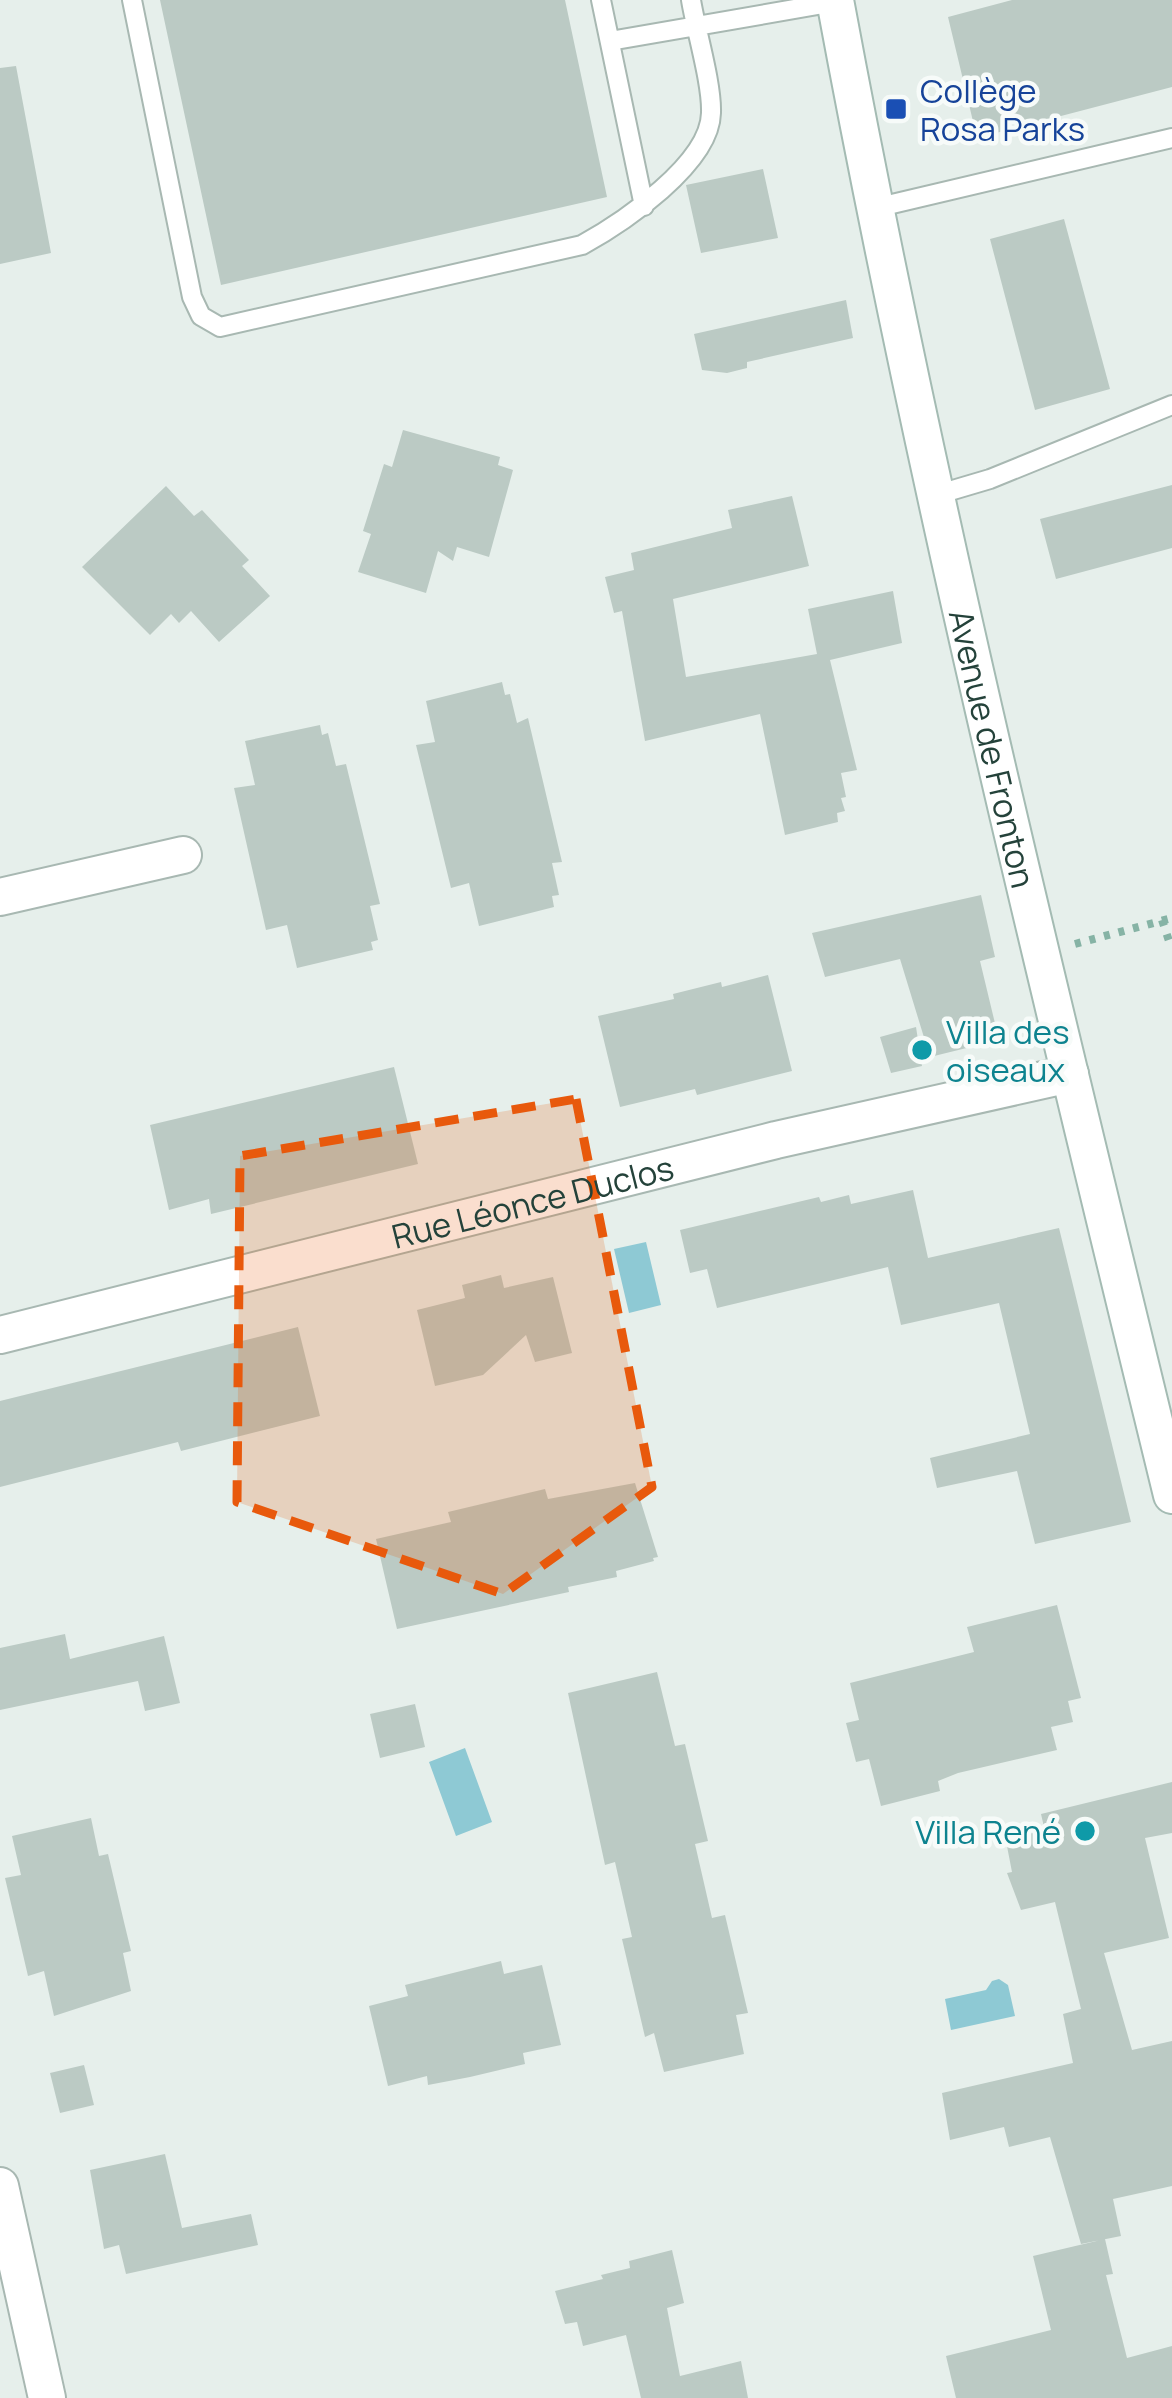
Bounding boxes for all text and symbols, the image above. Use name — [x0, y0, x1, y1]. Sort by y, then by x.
place label: Collège Rosa Parks — [920, 68, 1085, 151]
marker: Collège Rosa Parks — [883, 96, 909, 122]
street label: Avenue de Fronton — [939, 605, 1047, 892]
place label: Villa des oiseaux — [946, 1009, 1069, 1092]
marker: Villa des oiseaux — [909, 1037, 935, 1063]
street label: Rue Léonce Duclos — [387, 1144, 678, 1258]
place label: Villa René — [915, 1809, 1061, 1854]
marker: Villa René — [1072, 1818, 1098, 1844]

